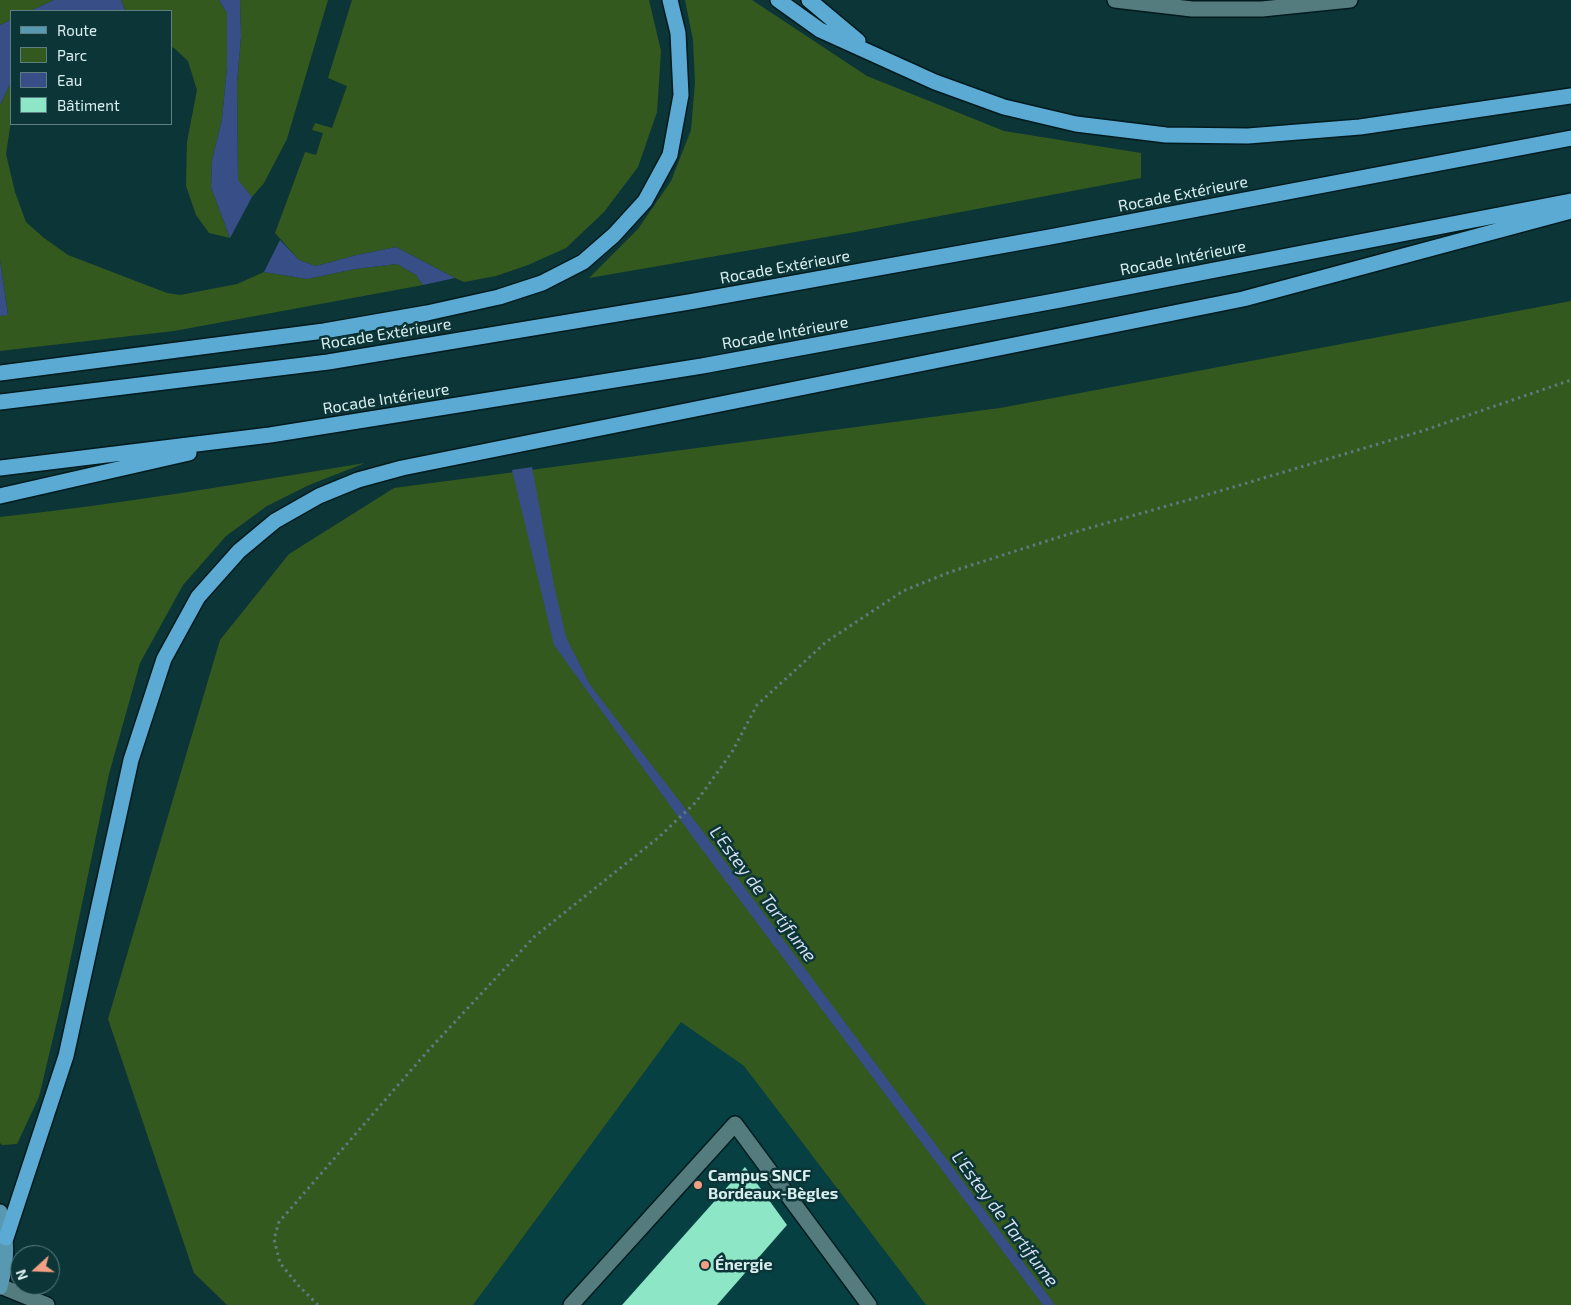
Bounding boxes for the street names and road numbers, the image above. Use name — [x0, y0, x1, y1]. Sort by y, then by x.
street label: Rocade Extérieure — [1116, 172, 1250, 216]
street label: Rocade Intérieure — [1118, 236, 1248, 280]
street label: Rocade Extérieure — [718, 246, 852, 288]
street label: Rocade Intérieure — [720, 312, 850, 354]
street label: Rocade Extérieure — [319, 314, 453, 354]
street label: Rocade Intérieure — [321, 380, 451, 418]

